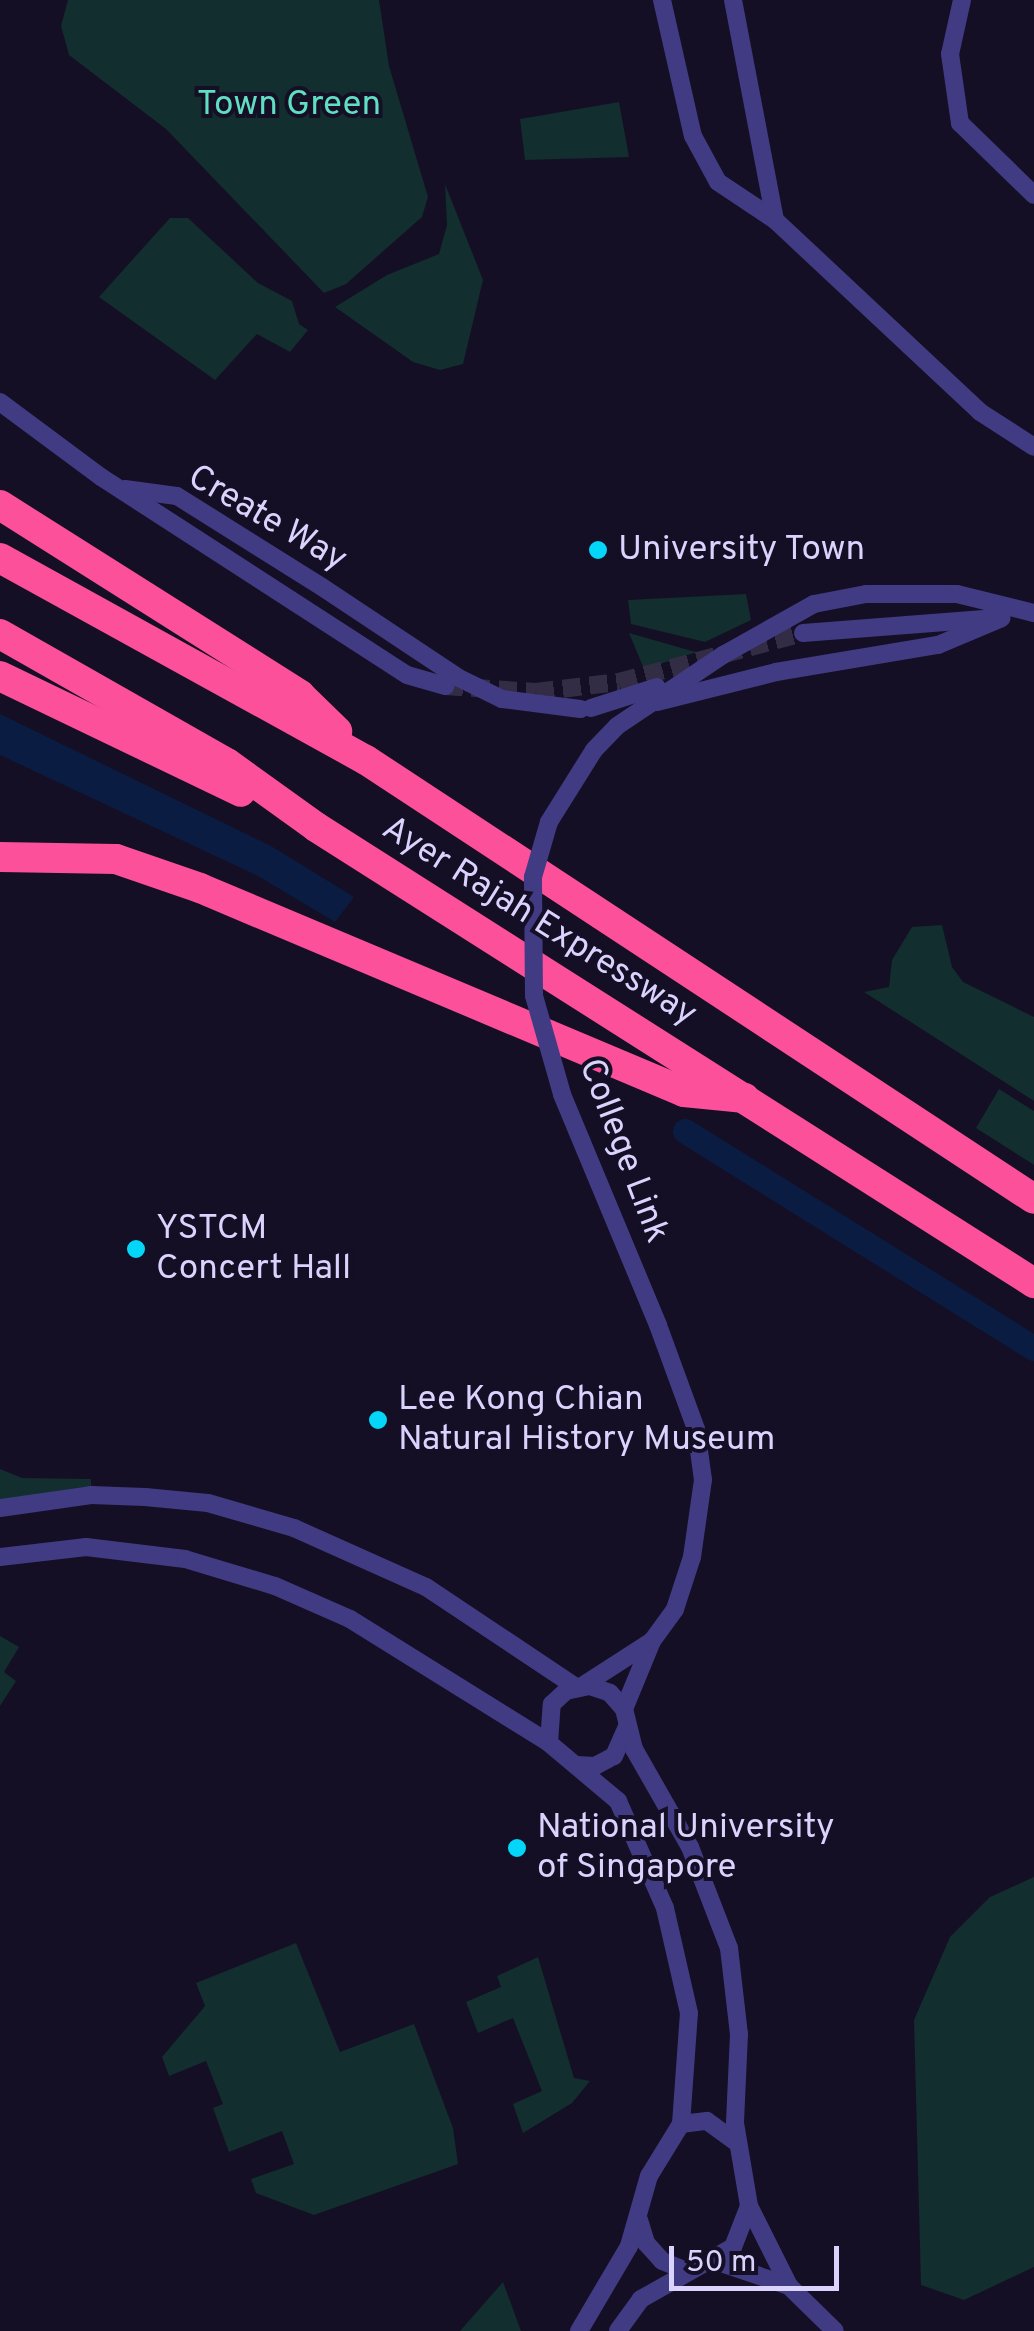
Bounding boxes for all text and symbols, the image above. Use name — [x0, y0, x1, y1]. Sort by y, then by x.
park label: Town Green — [197, 84, 381, 126]
street label: Create Way — [180, 457, 354, 581]
place label: University Town — [618, 529, 867, 571]
marker: University Town — [587, 539, 609, 561]
street label: Ayer Rajah Expressway — [374, 808, 704, 1036]
street label: College Link — [569, 1053, 677, 1249]
place label: YSTCM Concert Hall — [156, 1208, 351, 1290]
marker: YSTCM Concert Hall — [125, 1238, 147, 1260]
place label: Lee Kong Chian Natural History Museum — [398, 1379, 775, 1461]
marker: Lee Kong Chian Natural History Museum — [367, 1409, 389, 1431]
place label: National University of Singapore — [537, 1807, 834, 1889]
marker: National University of Singapore — [506, 1837, 528, 1859]
scale bar — [674, 2226, 844, 2288]
text: 50 m — [686, 2245, 756, 2282]

